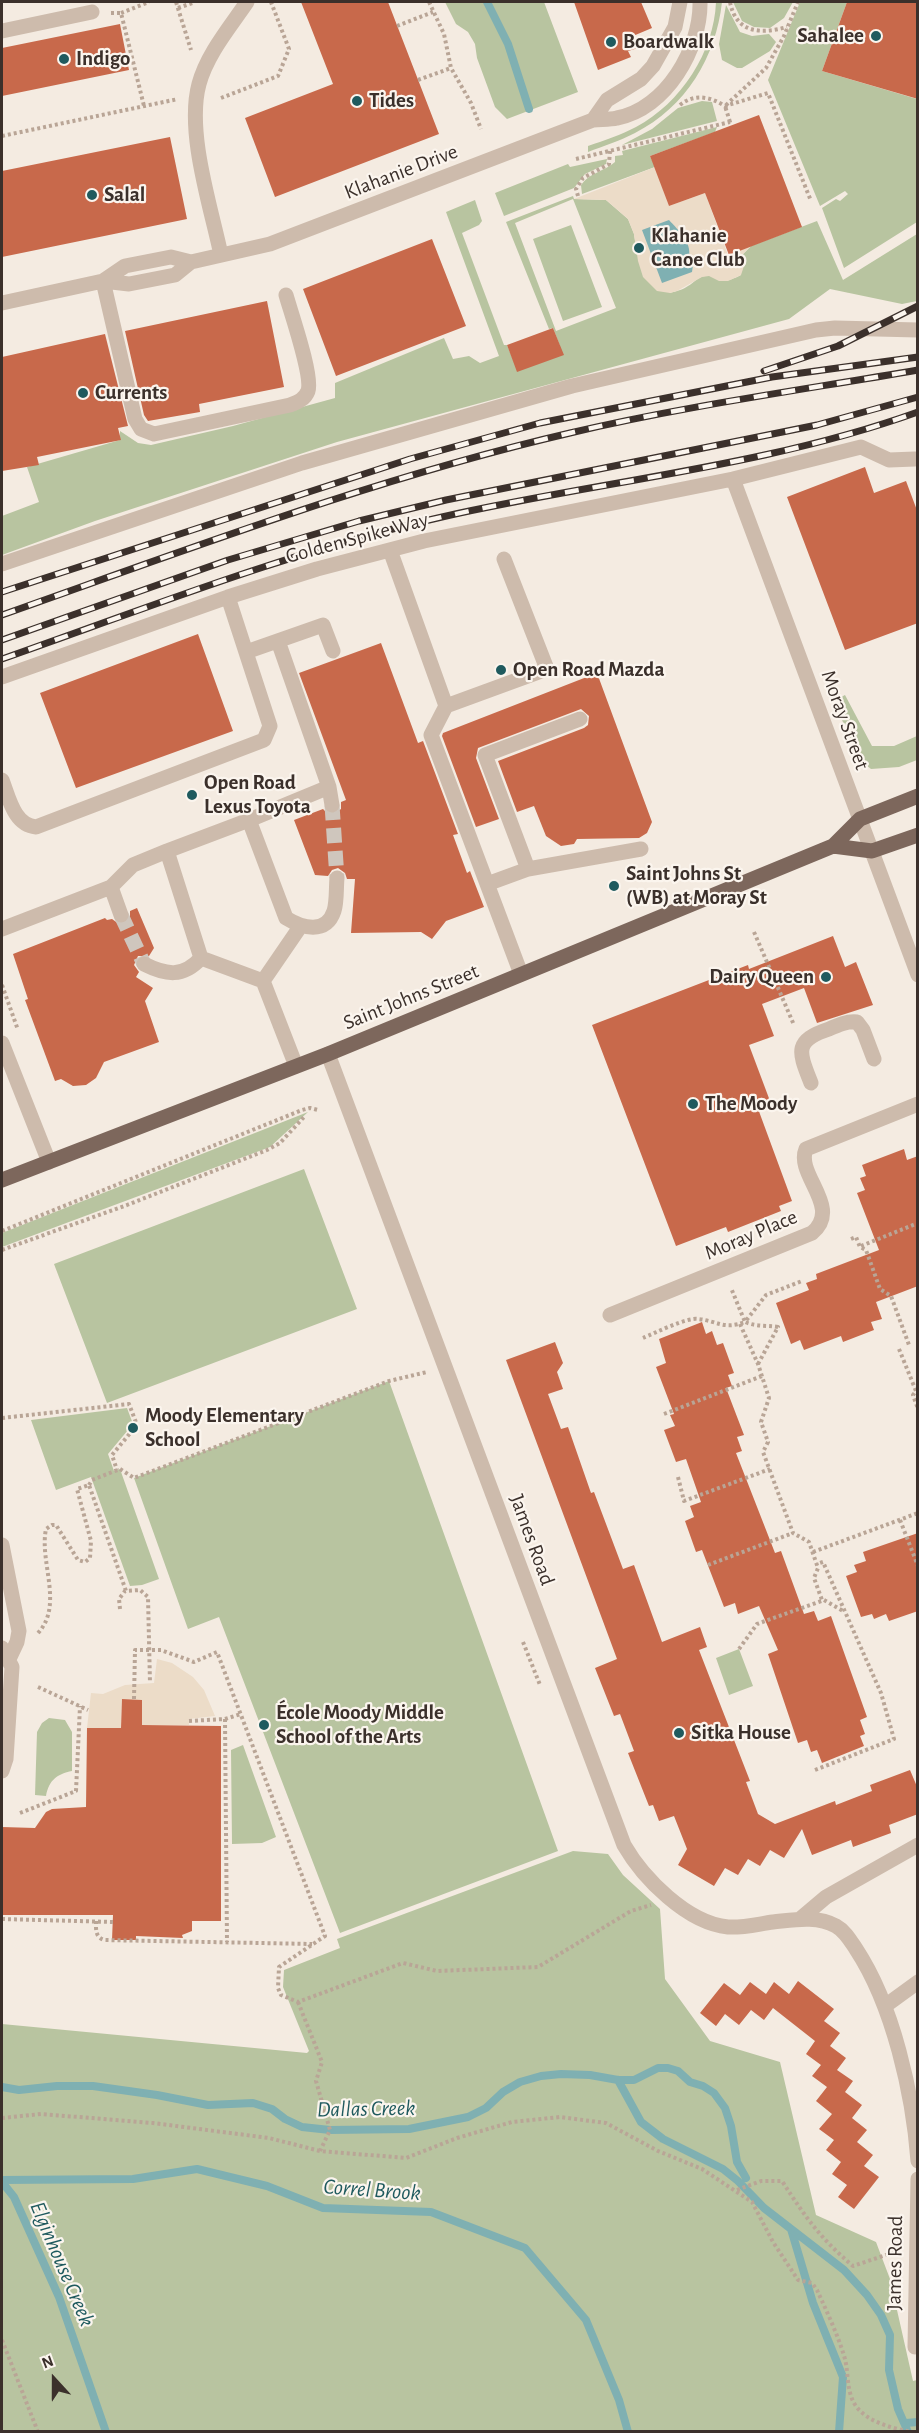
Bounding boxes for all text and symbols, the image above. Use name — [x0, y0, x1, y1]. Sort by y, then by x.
place label: Sahalee — [797, 23, 864, 49]
place label: Boardwalk — [623, 29, 714, 55]
marker: Sahalee — [869, 29, 883, 43]
marker: Boardwalk — [604, 35, 618, 49]
place label: Indigo — [76, 46, 130, 72]
marker: Indigo — [57, 52, 71, 66]
place label: Tides — [369, 88, 414, 114]
marker: Tides — [350, 94, 364, 108]
street label: Klahanie Drive — [341, 139, 461, 205]
place label: Salal — [104, 182, 145, 208]
marker: Salal — [85, 188, 99, 202]
place label: Klahanie Canoe Club — [651, 223, 745, 273]
marker: Klahanie Canoe Club — [632, 241, 646, 255]
place label: Currents — [95, 380, 167, 406]
marker: Currents — [76, 386, 90, 400]
street label: Golden Spike Way — [283, 507, 431, 569]
place label: Open Road Mazda — [513, 657, 664, 683]
marker: Open Road Mazda — [494, 663, 508, 677]
street label: Moray Street — [815, 667, 875, 773]
place label: Open Road Lexus Toyota — [204, 770, 311, 820]
marker: Open Road Lexus Toyota — [185, 788, 199, 802]
place label: Saint Johns St (WB) at Moray St — [626, 861, 767, 911]
marker: Saint Johns St (WB) at Moray St — [607, 879, 621, 893]
street label: Saint Johns Street — [340, 958, 482, 1036]
place label: Dairy Queen — [709, 964, 814, 990]
marker: Dairy Queen — [819, 970, 833, 984]
place label: The Moody — [705, 1091, 798, 1117]
marker: The Moody — [686, 1097, 700, 1111]
street label: Moray Place — [701, 1204, 801, 1266]
place label: Moody Elementary School — [145, 1403, 304, 1453]
marker: Moody Elementary School — [126, 1421, 140, 1435]
street label: James Road — [504, 1491, 560, 1589]
place label: École Moody Middle School of the Arts — [276, 1700, 444, 1750]
marker: École Moody Middle School of the Arts — [257, 1718, 271, 1732]
place label: Sitka House — [691, 1720, 791, 1746]
marker: Sitka House — [672, 1726, 686, 1740]
water label: Dallas Creek — [317, 2095, 415, 2123]
water label: Correl Brook — [323, 2173, 421, 2207]
water label: Elginhouse Creek — [24, 2198, 100, 2330]
street label: James Road — [882, 2215, 908, 2311]
north arrow — [24, 2349, 84, 2409]
text: N — [39, 2353, 56, 2372]

